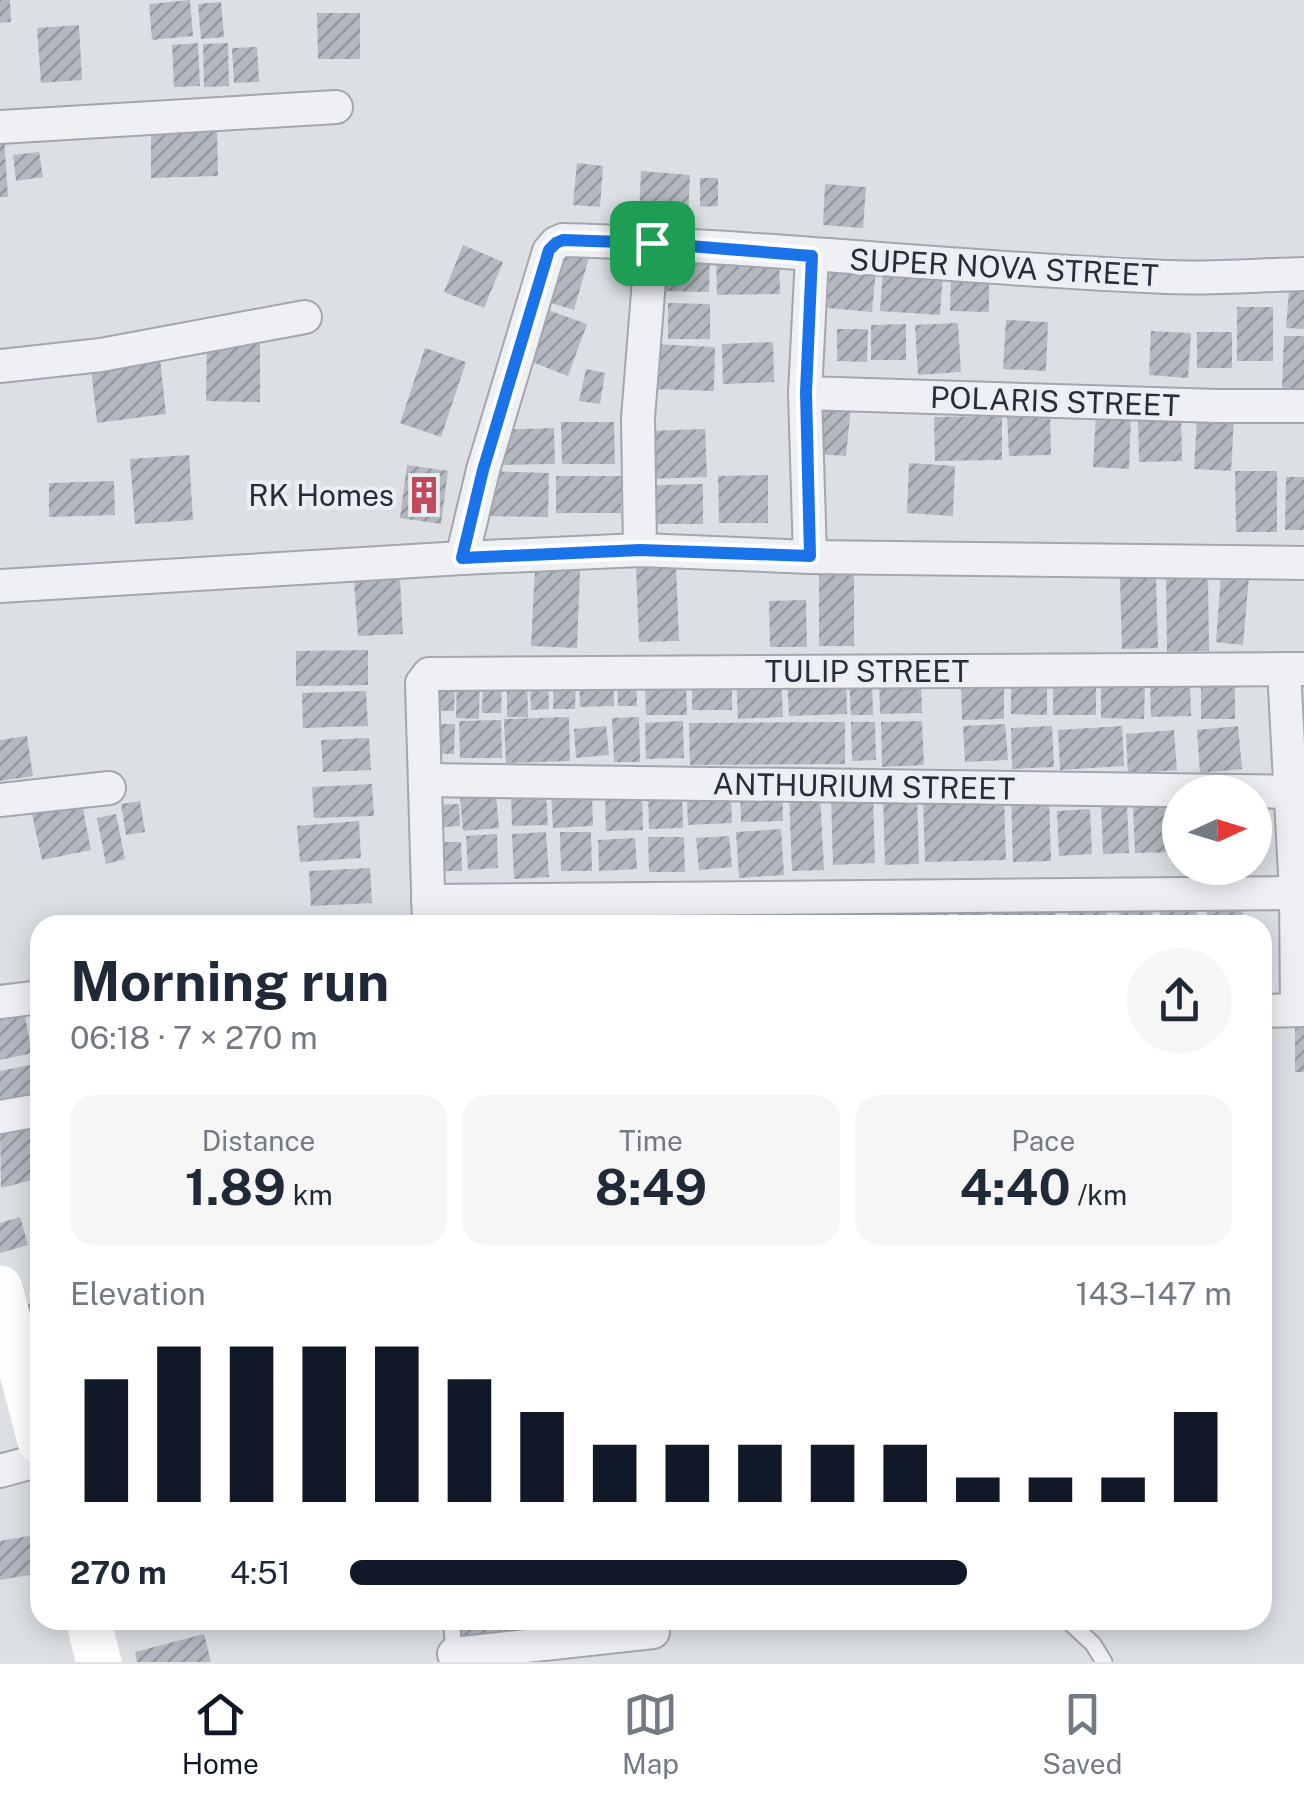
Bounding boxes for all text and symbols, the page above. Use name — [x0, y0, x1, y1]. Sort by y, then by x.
pin — [610, 201, 695, 286]
icon: arrive — [625, 216, 680, 271]
street label: SUPER NOVA STREET — [848, 241, 1160, 293]
street label: POLARIS STREET — [929, 379, 1181, 423]
building icon: RK Homes — [403, 474, 445, 516]
place label: RK Homes — [248, 477, 394, 513]
street label: TULIP STREET — [765, 653, 969, 689]
street label: ANTHURIUM STREET — [712, 765, 1016, 807]
north arrow — [1162, 775, 1272, 885]
map controls — [1162, 775, 1272, 885]
button: share — [1127, 948, 1232, 1053]
text: Morning run — [70, 949, 389, 1013]
text: 06:18 · 7 × 270 m — [70, 1019, 318, 1056]
text: Distance — [202, 1124, 315, 1157]
text: Time — [619, 1124, 683, 1157]
text: Pace — [1011, 1124, 1075, 1157]
text: 1.89 — [185, 1157, 286, 1216]
text: 8:49 — [595, 1157, 707, 1216]
text: 4:40 — [959, 1157, 1071, 1216]
text: km — [286, 1178, 333, 1211]
text: /km — [1071, 1178, 1127, 1211]
text: Elevation — [70, 1275, 206, 1312]
text: 143–147 m — [1076, 1275, 1232, 1312]
text: 270 m — [70, 1554, 167, 1591]
text: 4:51 — [230, 1554, 291, 1591]
tab: Home — [182, 1687, 259, 1780]
tab: Map — [622, 1687, 679, 1780]
tab: Saved — [1042, 1687, 1122, 1780]

